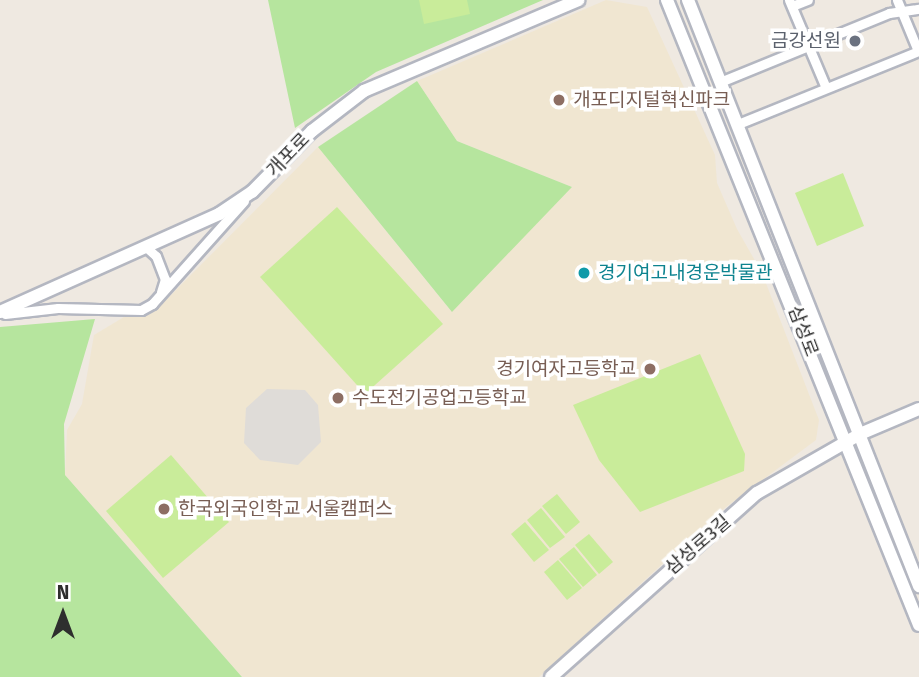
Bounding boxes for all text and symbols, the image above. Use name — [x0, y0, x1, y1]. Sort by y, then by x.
place label: 금강선원 — [771, 30, 841, 52]
marker: 금강선원 — [847, 33, 863, 49]
place label: 개포디지털혁신파크 — [573, 89, 730, 111]
marker: 개포디지털혁신파크 — [551, 92, 567, 108]
street label: 개포로 — [262, 128, 314, 182]
place label: 경기여고내경운박물관 — [598, 262, 773, 284]
marker: 경기여고내경운박물관 — [576, 265, 592, 281]
street label: 삼성로 — [783, 302, 823, 360]
place label: 경기여자고등학교 — [496, 358, 636, 380]
marker: 경기여자고등학교 — [642, 361, 658, 377]
place label: 수도전기공업고등학교 — [352, 387, 527, 409]
marker: 수도전기공업고등학교 — [330, 390, 346, 406]
place label: 한국외국인학교 서울캠퍼스 — [178, 498, 393, 520]
marker: 한국외국인학교 서울캠퍼스 — [156, 501, 172, 517]
street label: 삼성로3길 — [661, 510, 735, 580]
north arrow — [28, 579, 98, 649]
text: N — [57, 581, 69, 604]

